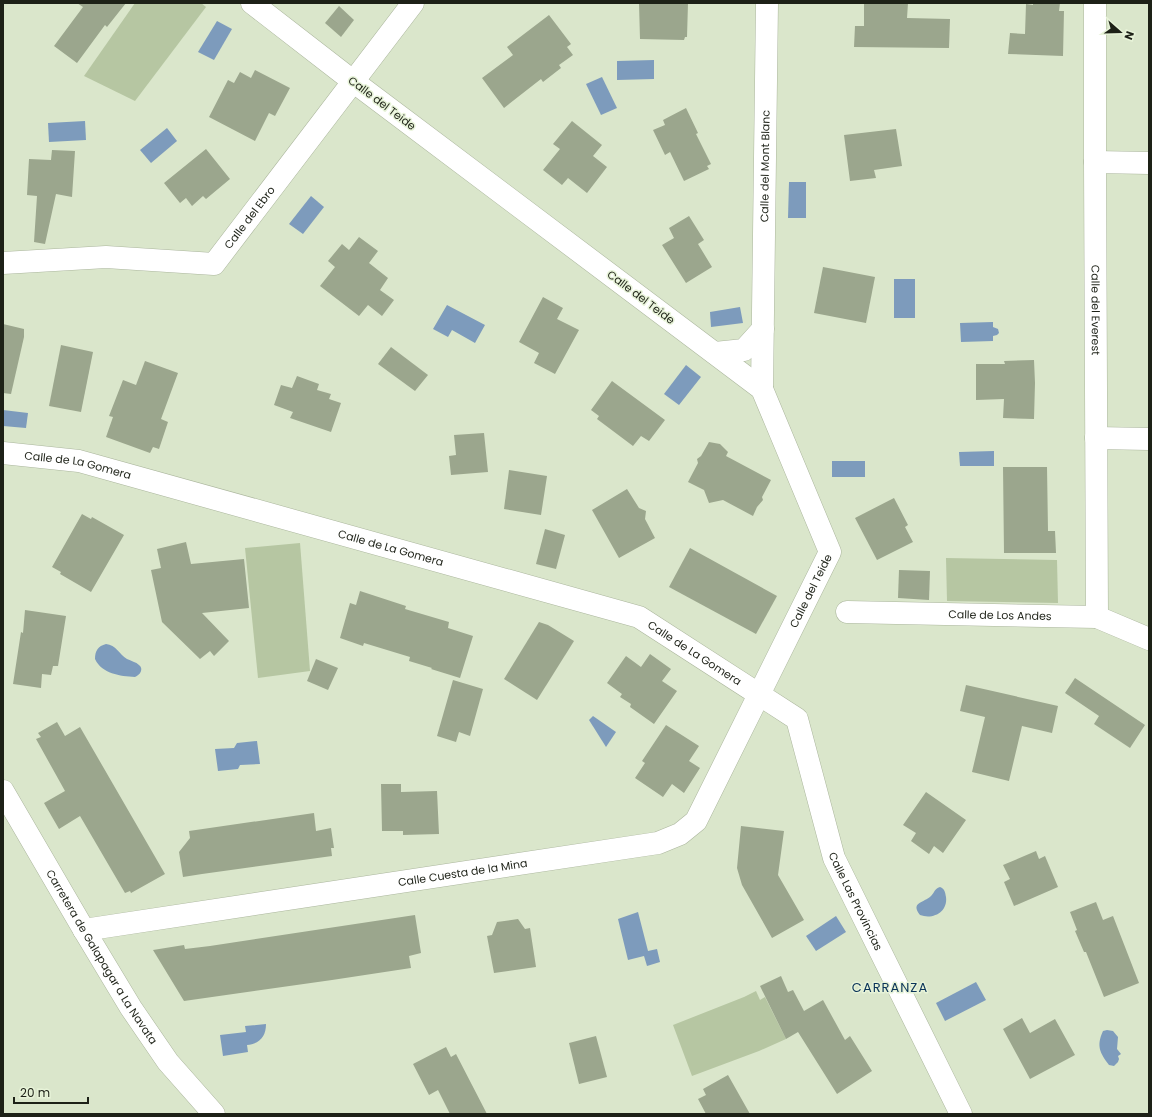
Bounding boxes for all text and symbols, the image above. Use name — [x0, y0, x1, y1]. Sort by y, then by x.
north arrow — [1100, 12, 1140, 52]
text: N — [1120, 29, 1138, 42]
street label: Calle del Teide — [345, 72, 419, 134]
street label: Calle del Mont Blanc — [756, 109, 774, 222]
street label: Calle del Ebro — [220, 183, 279, 252]
street label: Calle del Everest — [1087, 265, 1104, 355]
street label: Calle del Teide — [604, 266, 678, 328]
street label: Calle de La Gomera — [24, 447, 133, 483]
street label: Calle de La Gomera — [336, 526, 445, 570]
street label: Calle del Teide — [785, 551, 836, 631]
street label: Calle de Los Andes — [948, 606, 1052, 624]
street label: Calle de La Gomera — [645, 617, 745, 689]
street label: Calle Las Provincias — [825, 850, 887, 954]
street label: Calle Cuesta de la Mina — [397, 855, 528, 890]
street label: Carretera de Galapagar a La Navata — [42, 866, 161, 1047]
district label: CARRANZA — [852, 978, 928, 997]
scale bar — [14, 1079, 88, 1105]
text: 20 m — [20, 1084, 50, 1101]

